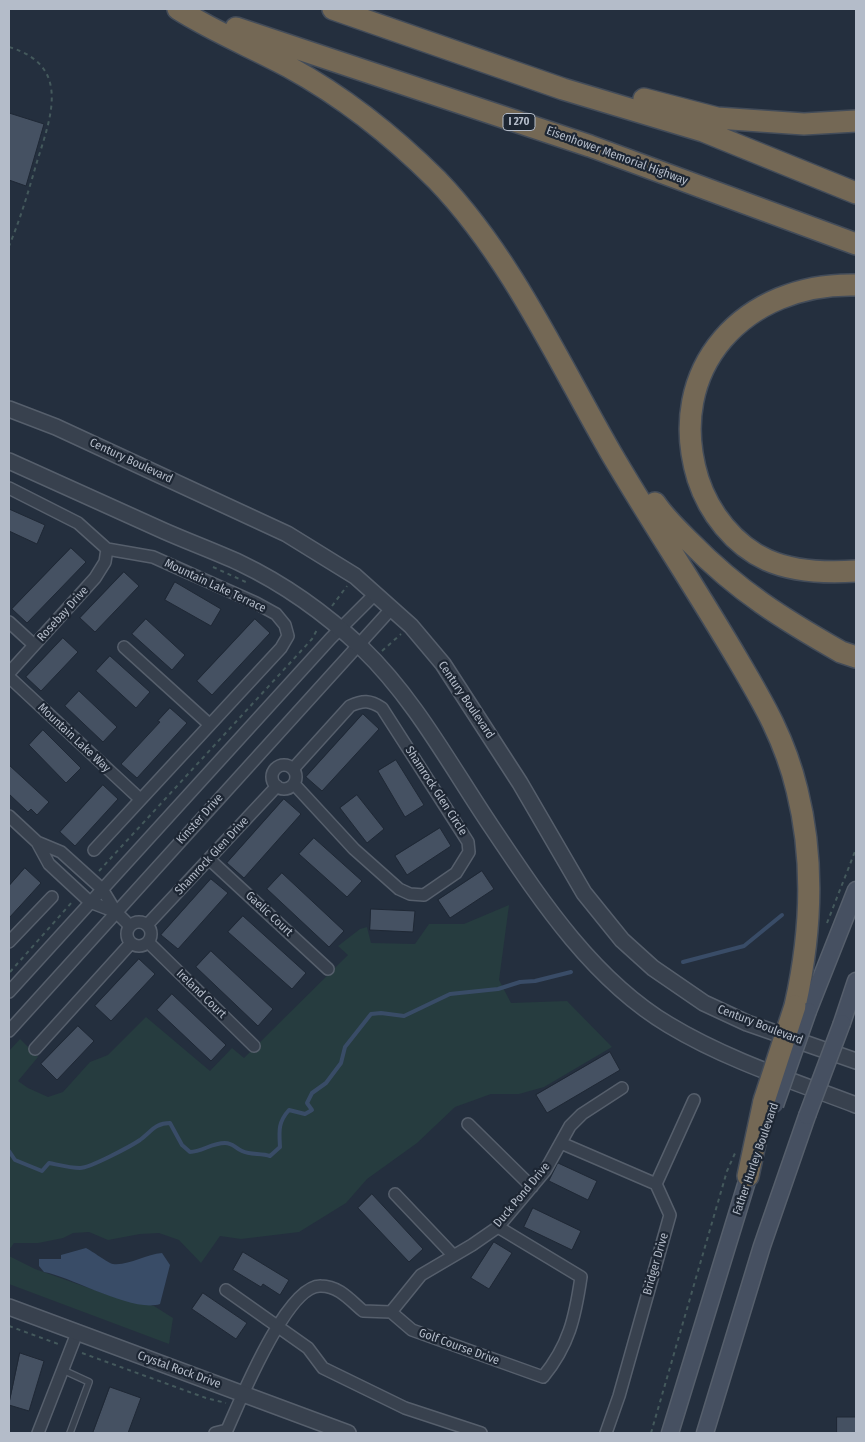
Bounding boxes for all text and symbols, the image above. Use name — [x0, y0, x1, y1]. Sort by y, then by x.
road number: I 270 — [503, 114, 535, 130]
street label: Eisenhower Memorial Highway — [544, 124, 690, 188]
street label: Century Boulevard — [87, 435, 175, 487]
street label: Mountain Lake Terrace — [162, 556, 268, 616]
street label: Rosebay Drive — [34, 583, 92, 645]
street label: Century Boulevard — [435, 659, 497, 741]
street label: Mountain Lake Way — [35, 701, 113, 775]
street label: Shamrock Glen Circle — [402, 744, 470, 838]
street label: Kinster Drive — [174, 791, 226, 847]
street label: Shamrock Glen Drive — [172, 814, 252, 898]
street label: Gaelic Court — [242, 888, 296, 940]
street label: Ireland Court — [173, 967, 229, 1021]
street label: Century Boulevard — [715, 1002, 805, 1048]
street label: Father Hurley Boulevard — [730, 1101, 782, 1217]
street label: Duck Pond Drive — [491, 1160, 553, 1230]
street label: Bridger Drive — [640, 1231, 672, 1297]
street label: Golf Course Drive — [417, 1326, 501, 1368]
street label: Crystal Rock Drive — [135, 1348, 223, 1392]

